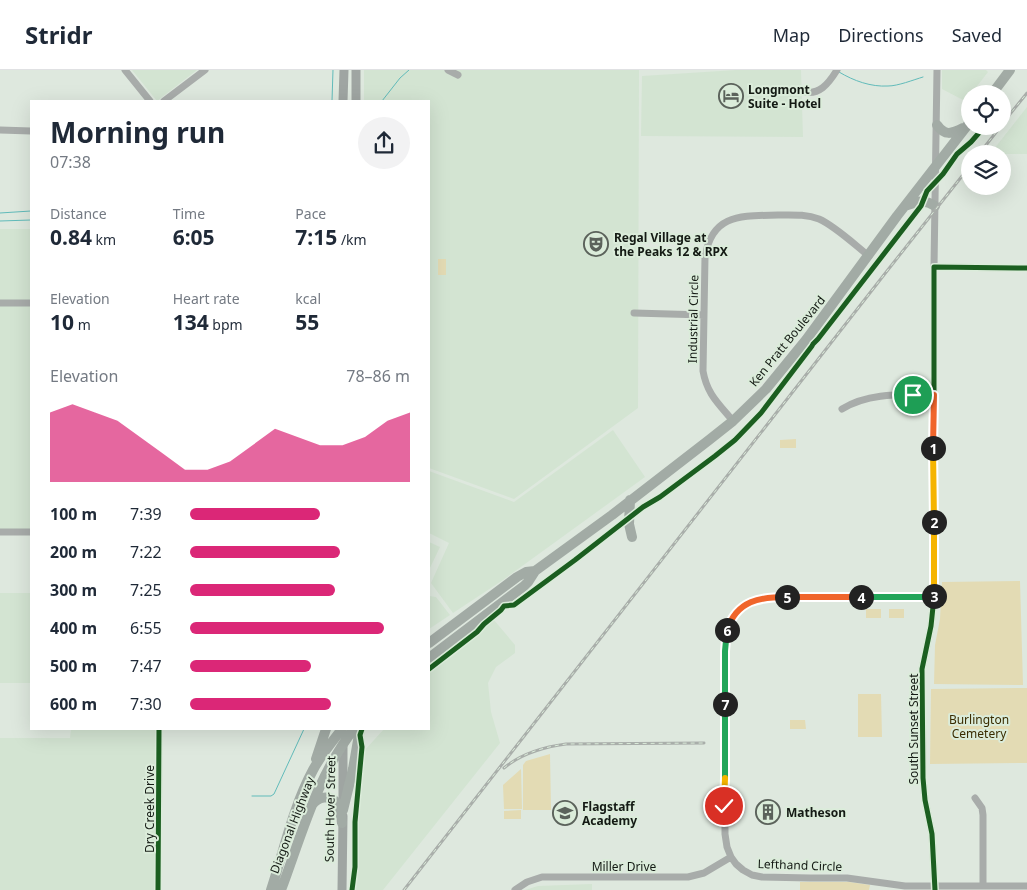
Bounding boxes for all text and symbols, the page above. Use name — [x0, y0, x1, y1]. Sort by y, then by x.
text: Stridr — [25, 18, 92, 51]
text: Map — [773, 23, 810, 47]
text: Directions — [838, 23, 924, 47]
text: Saved — [952, 23, 1002, 47]
place label: Longmont Suite - Hotel — [748, 81, 821, 112]
hotel icon: Longmont Suite - Hotel — [718, 83, 744, 109]
map controls — [961, 85, 1011, 195]
button: locate — [961, 85, 1011, 135]
text: Morning run — [50, 113, 225, 151]
button: share — [358, 117, 410, 169]
button: layers — [961, 145, 1011, 195]
text: 07:38 — [50, 151, 91, 173]
text: Distance — [50, 204, 107, 223]
text: Time — [173, 204, 205, 223]
text: Pace — [295, 204, 326, 223]
text: 0.84 — [50, 223, 92, 251]
text: 6:05 — [173, 223, 215, 251]
text: 7:15 — [295, 223, 337, 251]
place label: Regal Village at the Peaks 12 & RPX — [614, 229, 728, 260]
text: km — [92, 230, 116, 249]
text: /km — [337, 230, 367, 249]
theatre icon: Regal Village at the Peaks 12 & RPX — [583, 231, 609, 257]
street label: Industrial Circle — [684, 274, 702, 363]
text: Elevation — [50, 289, 110, 308]
text: Heart rate — [173, 289, 240, 308]
text: kcal — [295, 289, 321, 308]
street label: Ken Pratt Boulevard — [745, 292, 829, 390]
text: 10 — [50, 308, 74, 336]
text: 134 — [173, 308, 209, 336]
text: 55 — [295, 308, 319, 336]
text: m — [74, 315, 91, 334]
text: bpm — [209, 315, 243, 334]
text: Elevation — [50, 365, 118, 387]
text: 78–86 m — [346, 365, 410, 387]
pin — [892, 374, 934, 416]
icon: arrive — [899, 381, 927, 409]
pin: 1 — [920, 436, 946, 460]
text: 1 — [929, 439, 938, 458]
text: 100 m — [50, 503, 97, 525]
text: 7:39 — [130, 503, 162, 525]
pin: 2 — [922, 510, 946, 534]
text: 2 — [930, 513, 939, 532]
text: 200 m — [50, 541, 97, 563]
text: 7:22 — [130, 541, 162, 563]
text: 300 m — [50, 579, 97, 601]
text: 7:25 — [130, 579, 162, 601]
pin: 5 — [774, 584, 800, 610]
pin: 4 — [848, 584, 874, 610]
pin: 3 — [922, 584, 946, 608]
text: 3 — [930, 587, 939, 606]
text: 5 — [783, 588, 792, 607]
text: 4 — [857, 588, 866, 607]
text: 400 m — [50, 617, 97, 639]
text: 6:55 — [130, 617, 162, 639]
pin: 6 — [714, 618, 740, 642]
text: 6 — [723, 621, 732, 640]
text: 500 m — [50, 655, 97, 677]
text: 7:47 — [130, 655, 162, 677]
street label: South Sunset Street — [905, 673, 922, 785]
pin: 7 — [712, 692, 738, 716]
text: 600 m — [50, 693, 97, 715]
text: 7:30 — [130, 693, 162, 715]
text: 7 — [721, 695, 730, 714]
park label: Burlington Cemetery — [949, 711, 1009, 742]
street label: South Hover Street — [321, 755, 339, 862]
street label: Dry Creek Drive — [141, 765, 158, 853]
street label: Diagonal Highway — [266, 773, 319, 876]
pin — [703, 785, 745, 827]
icon: check — [710, 792, 738, 820]
place label: Flagstaff Academy — [582, 798, 637, 829]
building icon: Matheson — [755, 799, 781, 825]
school or university icon: Flagstaff Academy — [552, 800, 578, 826]
place label: Matheson — [786, 804, 846, 821]
street label: Lefthand Circle — [757, 855, 843, 875]
street label: Miller Drive — [592, 858, 657, 875]

